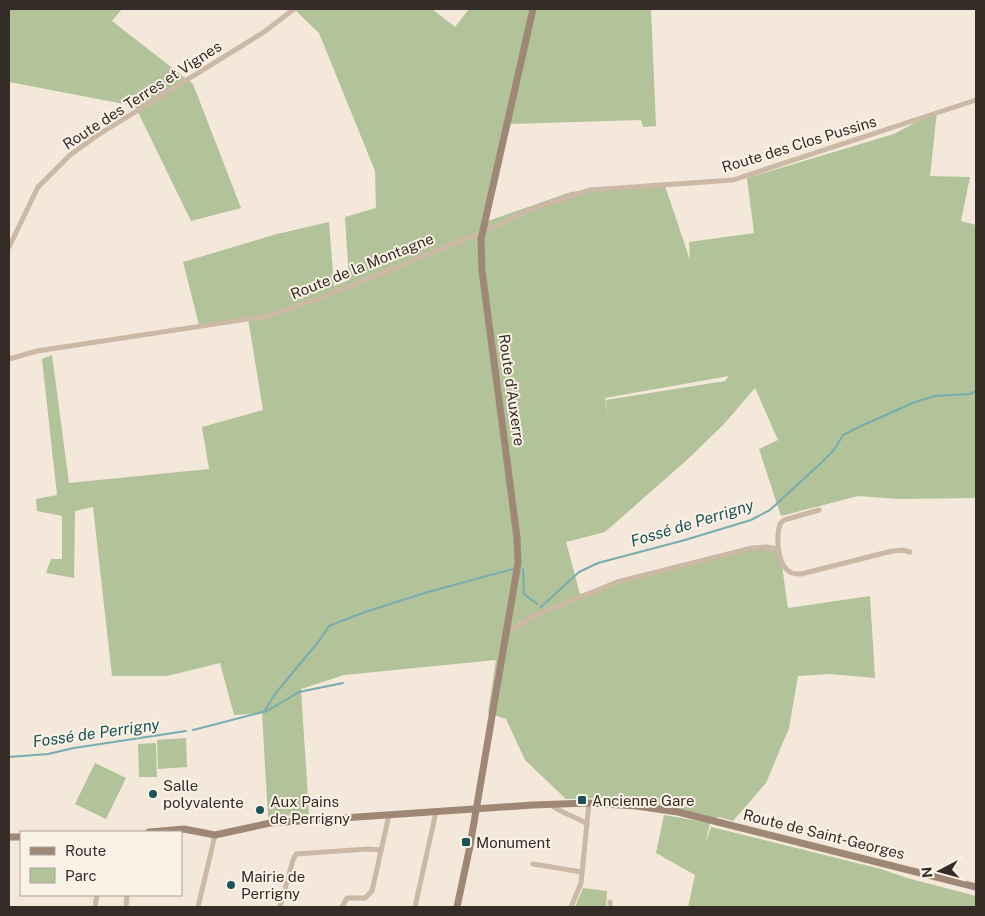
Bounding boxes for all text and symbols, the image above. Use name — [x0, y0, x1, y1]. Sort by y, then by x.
street label: Route des Terres et Vignes — [60, 37, 224, 153]
street label: Route des Clos Pussins — [720, 112, 878, 176]
street label: Route de la Montagne — [288, 230, 436, 302]
street label: Route d'Auxerre — [496, 333, 528, 447]
water label: Fossé de Perrigny — [628, 495, 757, 551]
water label: Fossé de Perrigny — [31, 715, 161, 751]
place label: Salle polyvalente — [163, 777, 244, 811]
marker: Salle polyvalente — [147, 788, 159, 800]
place label: Ancienne Gare — [592, 792, 694, 809]
place label: Aux Pains de Perrigny — [270, 793, 350, 827]
marker: Ancienne Gare — [576, 794, 588, 806]
marker: Aux Pains de Perrigny — [254, 804, 266, 816]
street label: Route de Saint-Georges — [741, 806, 907, 862]
legend — [20, 831, 182, 896]
place label: Monument — [476, 834, 551, 851]
marker: Monument — [460, 836, 472, 848]
text: Route — [65, 842, 106, 859]
north arrow — [915, 846, 965, 896]
text: N — [919, 866, 936, 879]
text: Parc — [65, 867, 97, 884]
place label: Mairie de Perrigny — [241, 868, 305, 902]
marker: Mairie de Perrigny — [225, 879, 237, 891]

